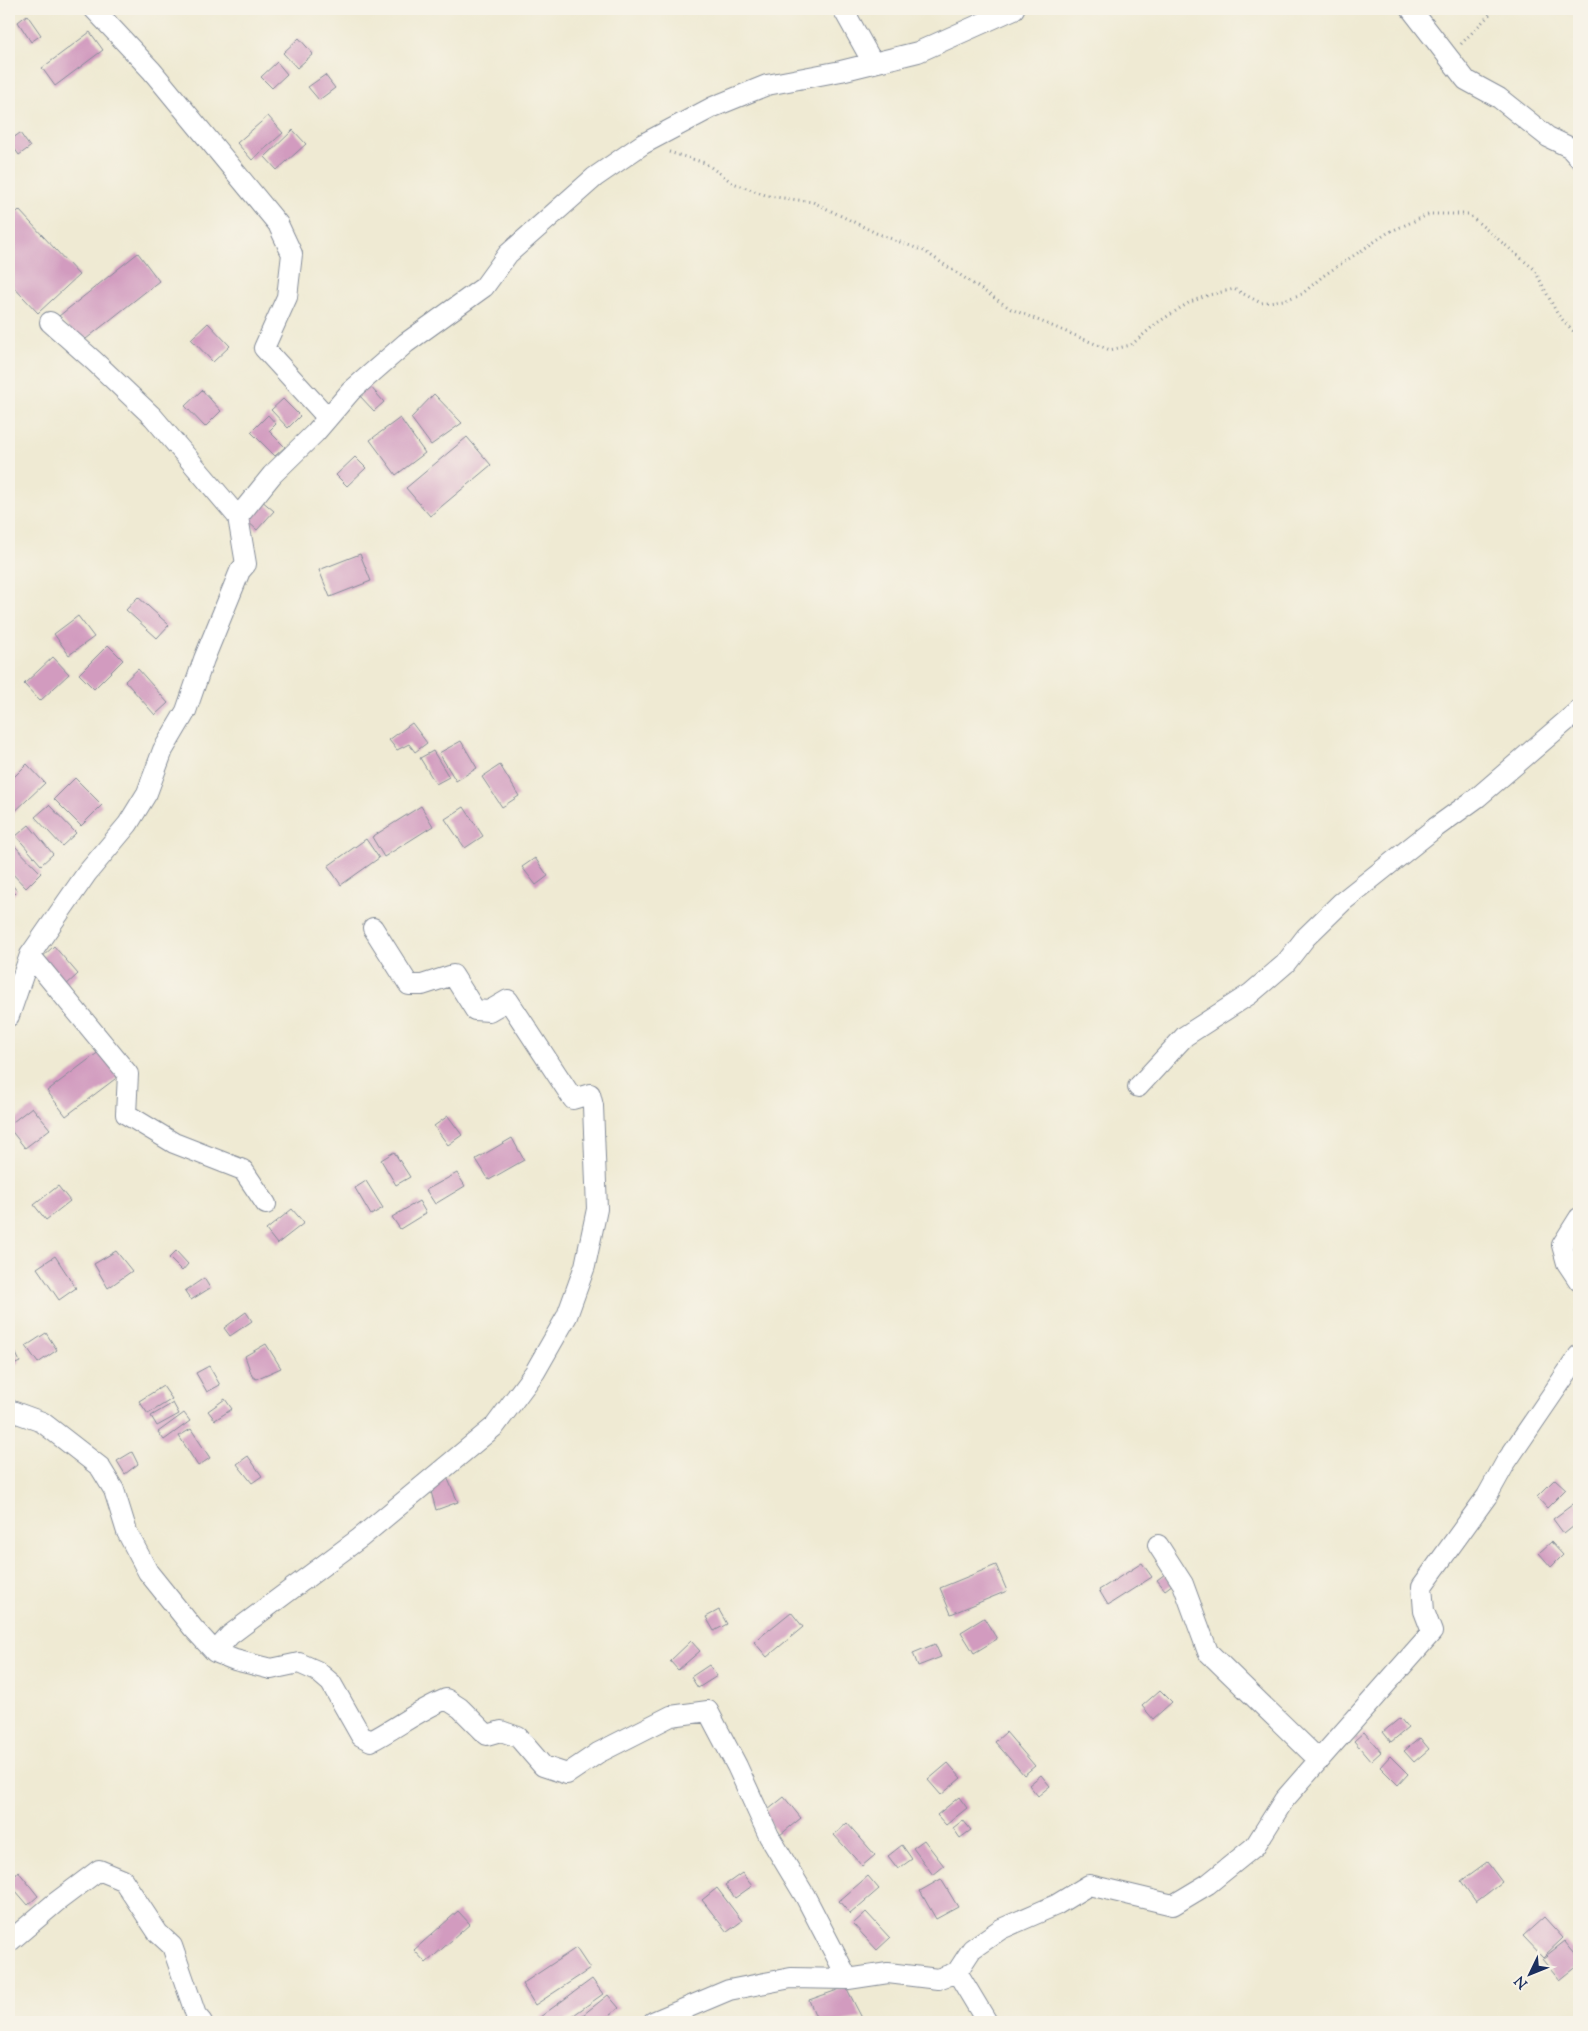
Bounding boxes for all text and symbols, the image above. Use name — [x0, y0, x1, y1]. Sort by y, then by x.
north arrow — [1506, 1948, 1556, 1998]
text: N — [1511, 1971, 1533, 1992]

